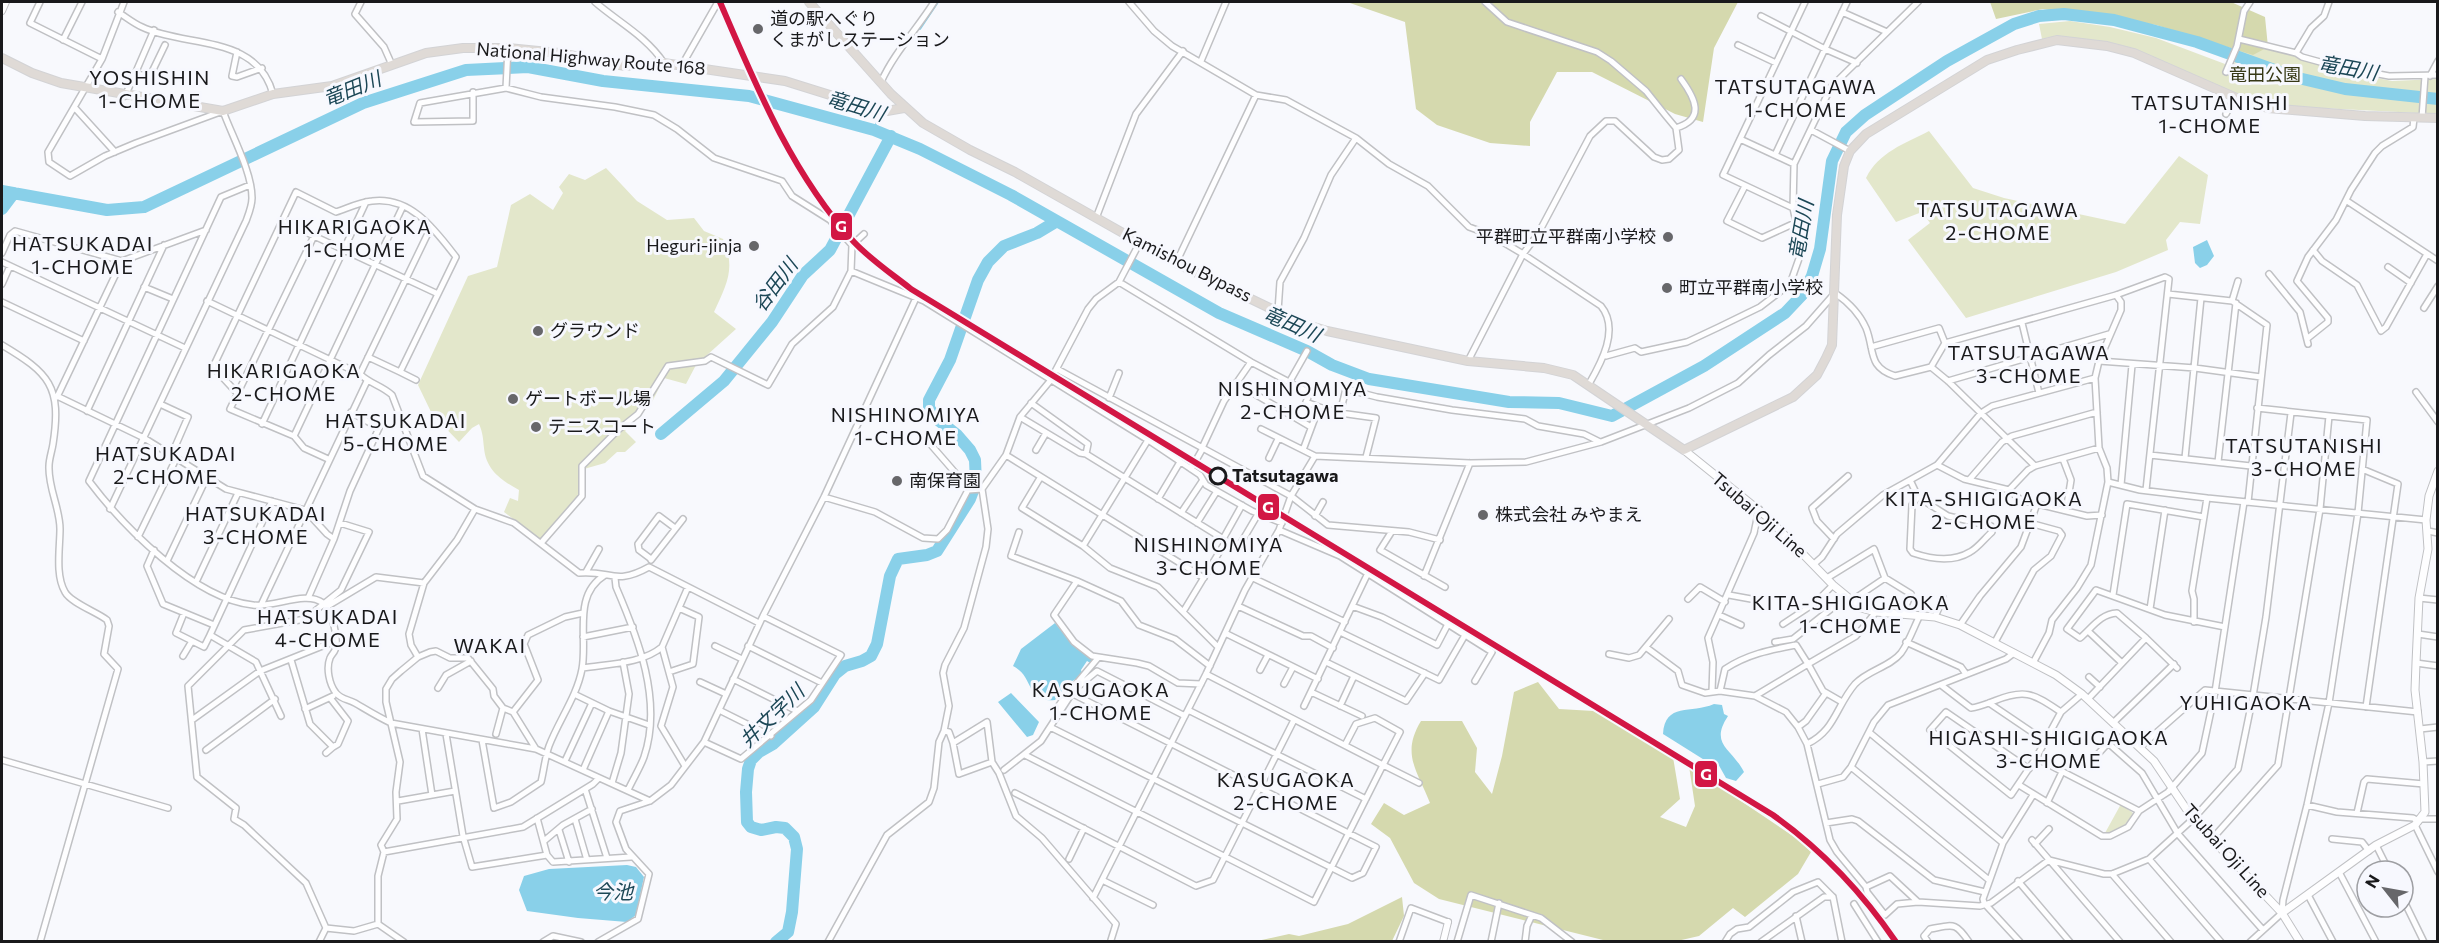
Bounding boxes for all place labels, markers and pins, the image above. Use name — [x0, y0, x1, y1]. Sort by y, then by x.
place label: 道の駅へぐり くまがしステーション — [770, 7, 950, 50]
marker: 道の駅へぐり くまがしステーション — [751, 22, 765, 36]
place label: 平群町立平群南小学校 — [1476, 225, 1656, 247]
marker: 平群町立平群南小学校 — [1661, 230, 1675, 244]
place label: Heguri-jinja — [646, 234, 742, 256]
marker: Heguri-jinja — [747, 239, 761, 253]
place label: 町立平群南小学校 — [1679, 276, 1823, 298]
marker: 町立平群南小学校 — [1660, 281, 1674, 295]
place label: グラウンド — [550, 319, 640, 341]
marker: グラウンド — [531, 324, 545, 338]
place label: ゲートボール場 — [525, 387, 651, 409]
marker: ゲートボール場 — [506, 392, 520, 406]
place label: テニスコート — [548, 415, 656, 437]
marker: テニスコート — [529, 420, 543, 434]
place label: Tatsutagawa — [1232, 464, 1339, 486]
marker: Tatsutagawa — [1209, 467, 1227, 485]
place label: 南保育園 — [909, 469, 981, 491]
marker: 南保育園 — [890, 474, 904, 488]
place label: 株式会社 みやまえ — [1495, 503, 1642, 525]
marker: 株式会社 みやまえ — [1476, 508, 1490, 522]

